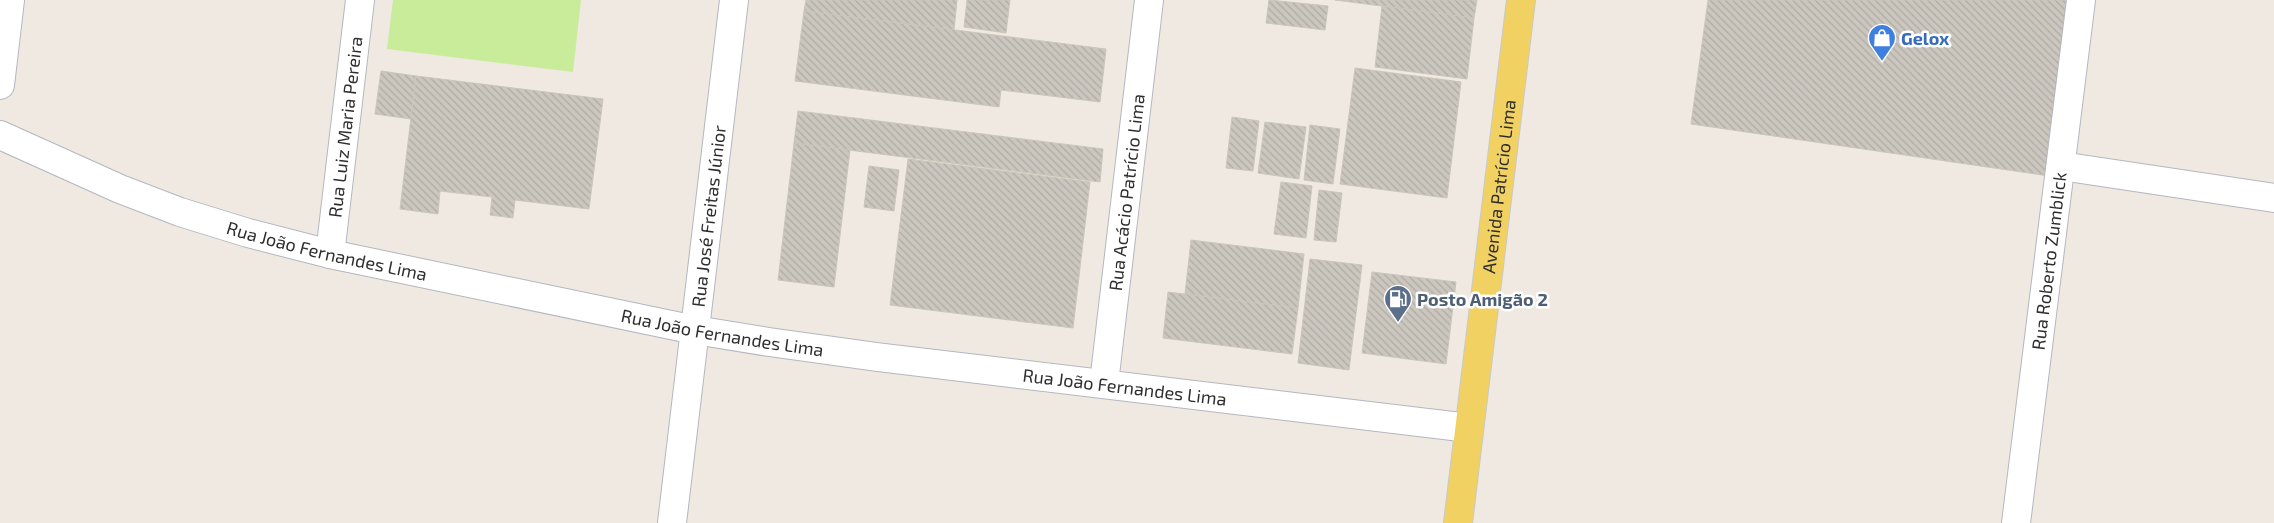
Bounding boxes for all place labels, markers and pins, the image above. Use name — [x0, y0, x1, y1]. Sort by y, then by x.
shop icon: Gelox — [1867, 23, 1897, 62]
place label: Gelox — [1901, 27, 1950, 49]
fuel station icon: Posto Amigão 2 — [1383, 284, 1413, 323]
place label: Posto Amigão 2 — [1417, 288, 1548, 310]

